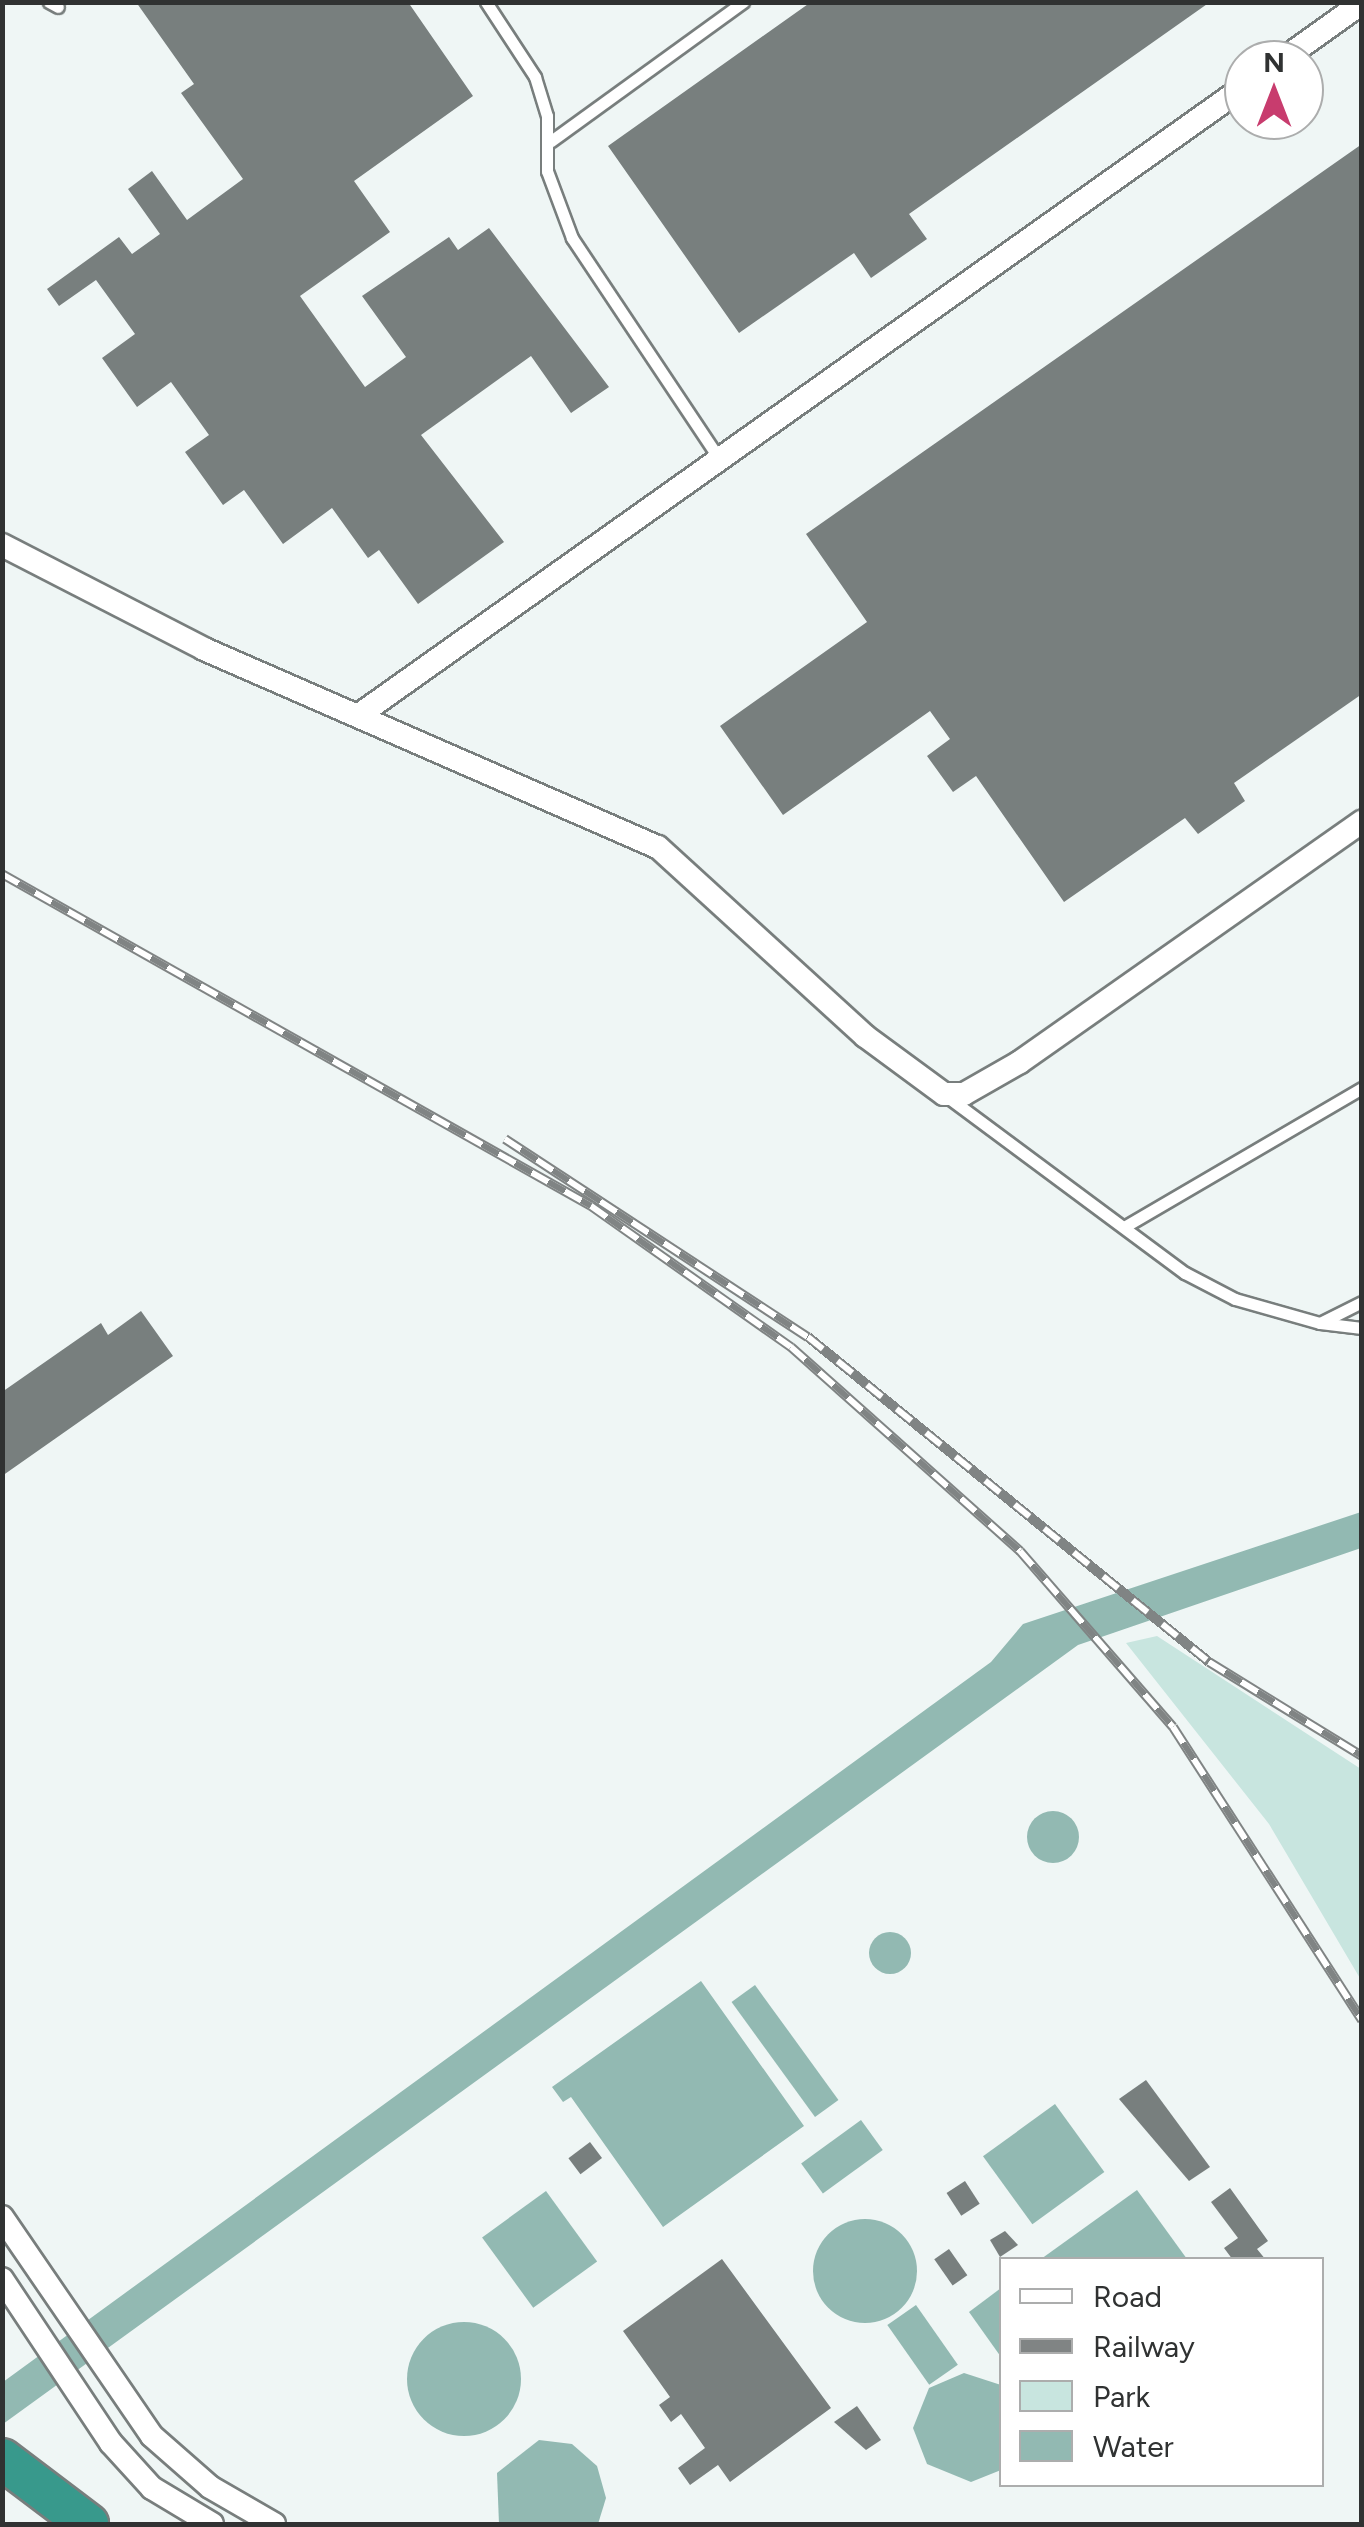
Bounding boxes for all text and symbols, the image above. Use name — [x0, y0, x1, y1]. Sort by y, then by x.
north arrow — [1224, 40, 1324, 140]
text: N — [1263, 45, 1285, 79]
legend — [999, 2257, 1324, 2487]
text: Road — [1093, 2278, 1162, 2315]
text: Railway — [1093, 2328, 1195, 2365]
text: Park — [1093, 2378, 1150, 2415]
text: Water — [1093, 2428, 1174, 2465]

